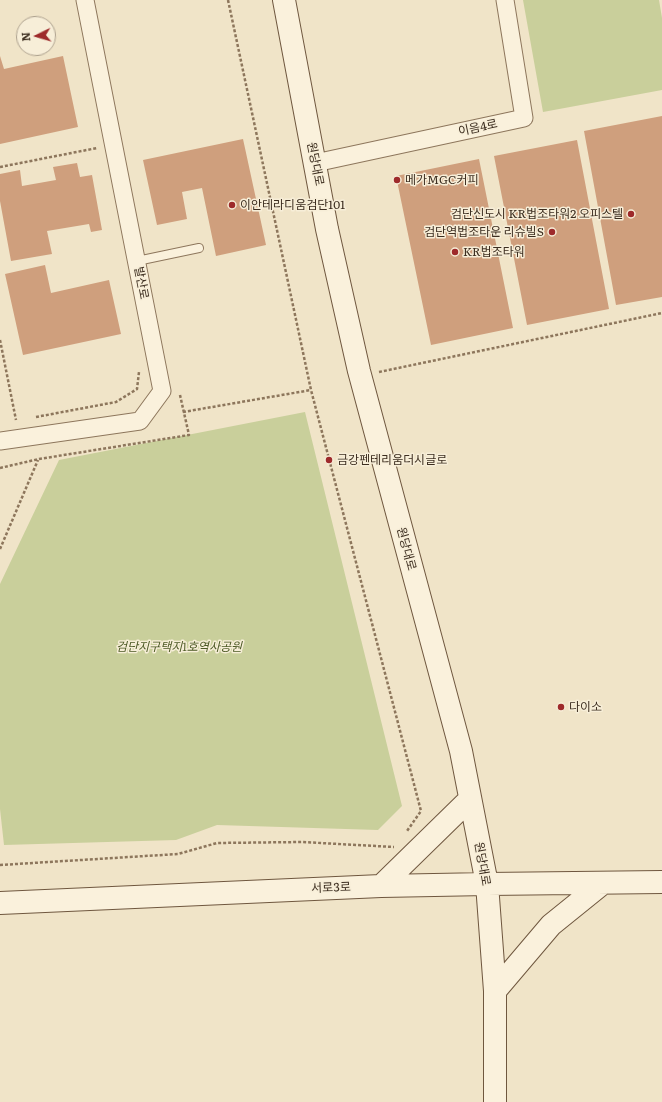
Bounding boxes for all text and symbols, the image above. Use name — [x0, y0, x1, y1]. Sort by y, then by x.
north arrow — [16, 16, 56, 56]
text: N — [17, 32, 33, 42]
street label: 이음4로 — [457, 117, 499, 139]
street label: 원당대로 — [304, 141, 326, 187]
place label: 메가MGC커피 — [405, 173, 478, 187]
marker: 메가MGC커피 — [392, 175, 402, 185]
place label: 이안테라디움검단101 — [240, 198, 345, 212]
marker: 이안테라디움검단101 — [227, 200, 237, 210]
place label: 검단신도시 KR법조타워2 오피스텔 — [451, 207, 623, 221]
marker: 검단신도시 KR법조타워2 오피스텔 — [626, 209, 636, 219]
place label: 검단역법조타운 리슈빌S — [424, 225, 544, 239]
marker: 검단역법조타운 리슈빌S — [547, 227, 557, 237]
place label: KR법조타워 — [463, 245, 525, 259]
marker: KR법조타워 — [450, 247, 460, 257]
street label: 발산로 — [131, 265, 151, 301]
place label: 금강펜테리움더시글로 — [337, 453, 447, 467]
marker: 금강펜테리움더시글로 — [324, 455, 334, 465]
street label: 원당대로 — [393, 526, 419, 572]
park label: 검단지구택지1호역사공원 — [116, 640, 242, 654]
place label: 다이소 — [569, 700, 602, 714]
marker: 다이소 — [556, 702, 566, 712]
street label: 원당대로 — [471, 841, 493, 887]
street label: 서로3로 — [311, 880, 351, 896]

